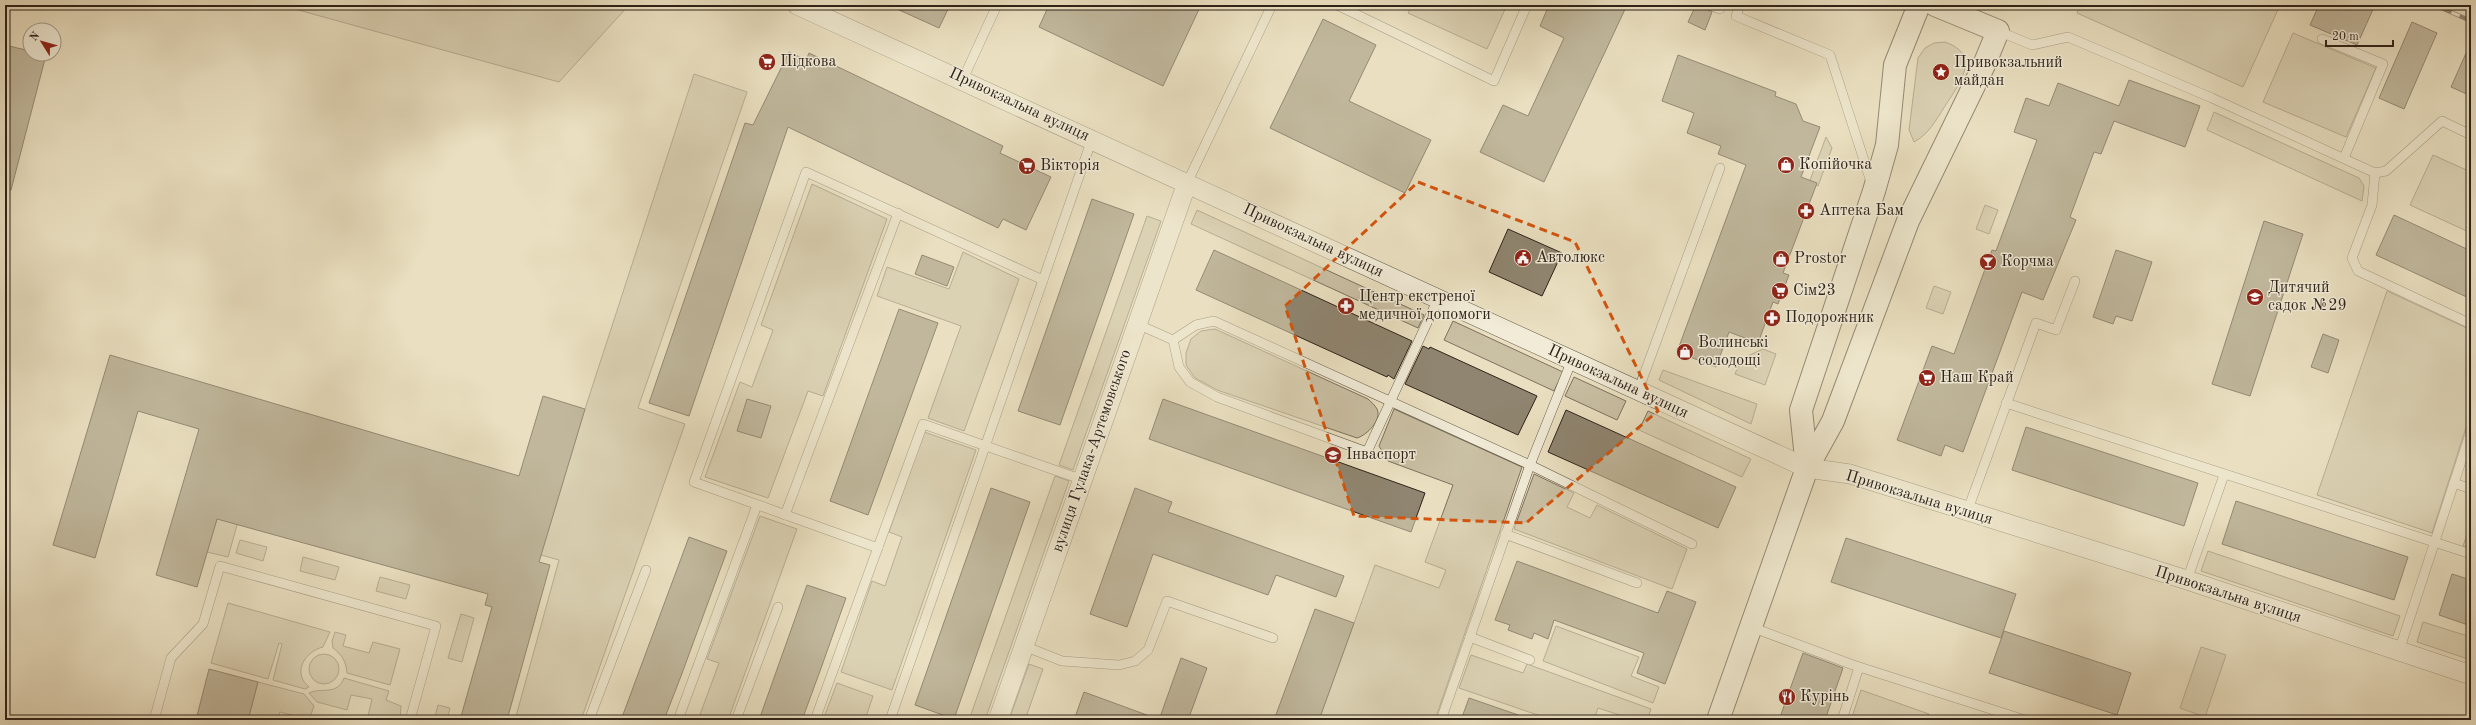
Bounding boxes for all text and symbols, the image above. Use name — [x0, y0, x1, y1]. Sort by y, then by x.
north arrow — [22, 22, 62, 62]
scale bar — [2326, 22, 2393, 48]
text: N — [28, 30, 42, 44]
text: 20 m — [2332, 31, 2359, 43]
supermarket icon: Підкова — [757, 52, 777, 72]
place label: Підкова — [780, 54, 836, 70]
place label: Привокзальний майдан — [1954, 55, 2063, 89]
place icon: Привокзальний майдан — [1931, 62, 1951, 82]
street label: Привокзальна вулиця — [946, 65, 1092, 145]
shop icon: Копійочка — [1776, 155, 1796, 175]
supermarket icon: Вікторія — [1017, 156, 1037, 176]
place label: Копійочка — [1799, 157, 1872, 173]
place label: Вікторія — [1040, 158, 1100, 174]
street label: Привокзальна вулиця — [1240, 201, 1386, 281]
pharmacy icon: Аптека Бам — [1796, 201, 1816, 221]
place label: Аптека Бам — [1819, 203, 1904, 219]
public building icon: Автолюкс — [1513, 248, 1533, 268]
shop icon: Prostor — [1771, 249, 1791, 269]
place label: Автолюкс — [1536, 250, 1605, 266]
place label: Prostor — [1794, 251, 1847, 267]
bar icon: Корчма — [1978, 252, 1998, 272]
place label: Корчма — [2001, 254, 2054, 270]
place label: Дитячий садок №29 — [2268, 280, 2347, 314]
supermarket icon: Сім23 — [1770, 281, 1790, 301]
place label: Сім23 — [1793, 283, 1836, 299]
school or university icon: Дитячий садок №29 — [2245, 287, 2265, 307]
place label: Центр екстреної медичної допомоги — [1359, 289, 1491, 323]
pharmacy icon: Центр екстреної медичної допомоги — [1336, 296, 1356, 316]
pharmacy icon: Подорожник — [1762, 308, 1782, 328]
place label: Подорожник — [1785, 310, 1874, 326]
place label: Волинські солодощі — [1698, 335, 1768, 369]
street label: Привокзальна вулиця — [1545, 342, 1691, 422]
shop icon: Волинські солодощі — [1675, 342, 1695, 362]
street label: вулиця Гулака-Артемовського — [1050, 348, 1134, 554]
supermarket icon: Наш Край — [1917, 368, 1937, 388]
place label: Наш Край — [1940, 370, 2014, 386]
school or university icon: Інваспорт — [1323, 445, 1343, 465]
place label: Інваспорт — [1346, 447, 1416, 463]
street label: Привокзальна вулиця — [1844, 468, 1994, 528]
street label: Привокзальна вулиця — [2153, 564, 2303, 626]
restaurant icon: Курінь — [1777, 687, 1797, 707]
place label: Курінь — [1800, 689, 1849, 705]

